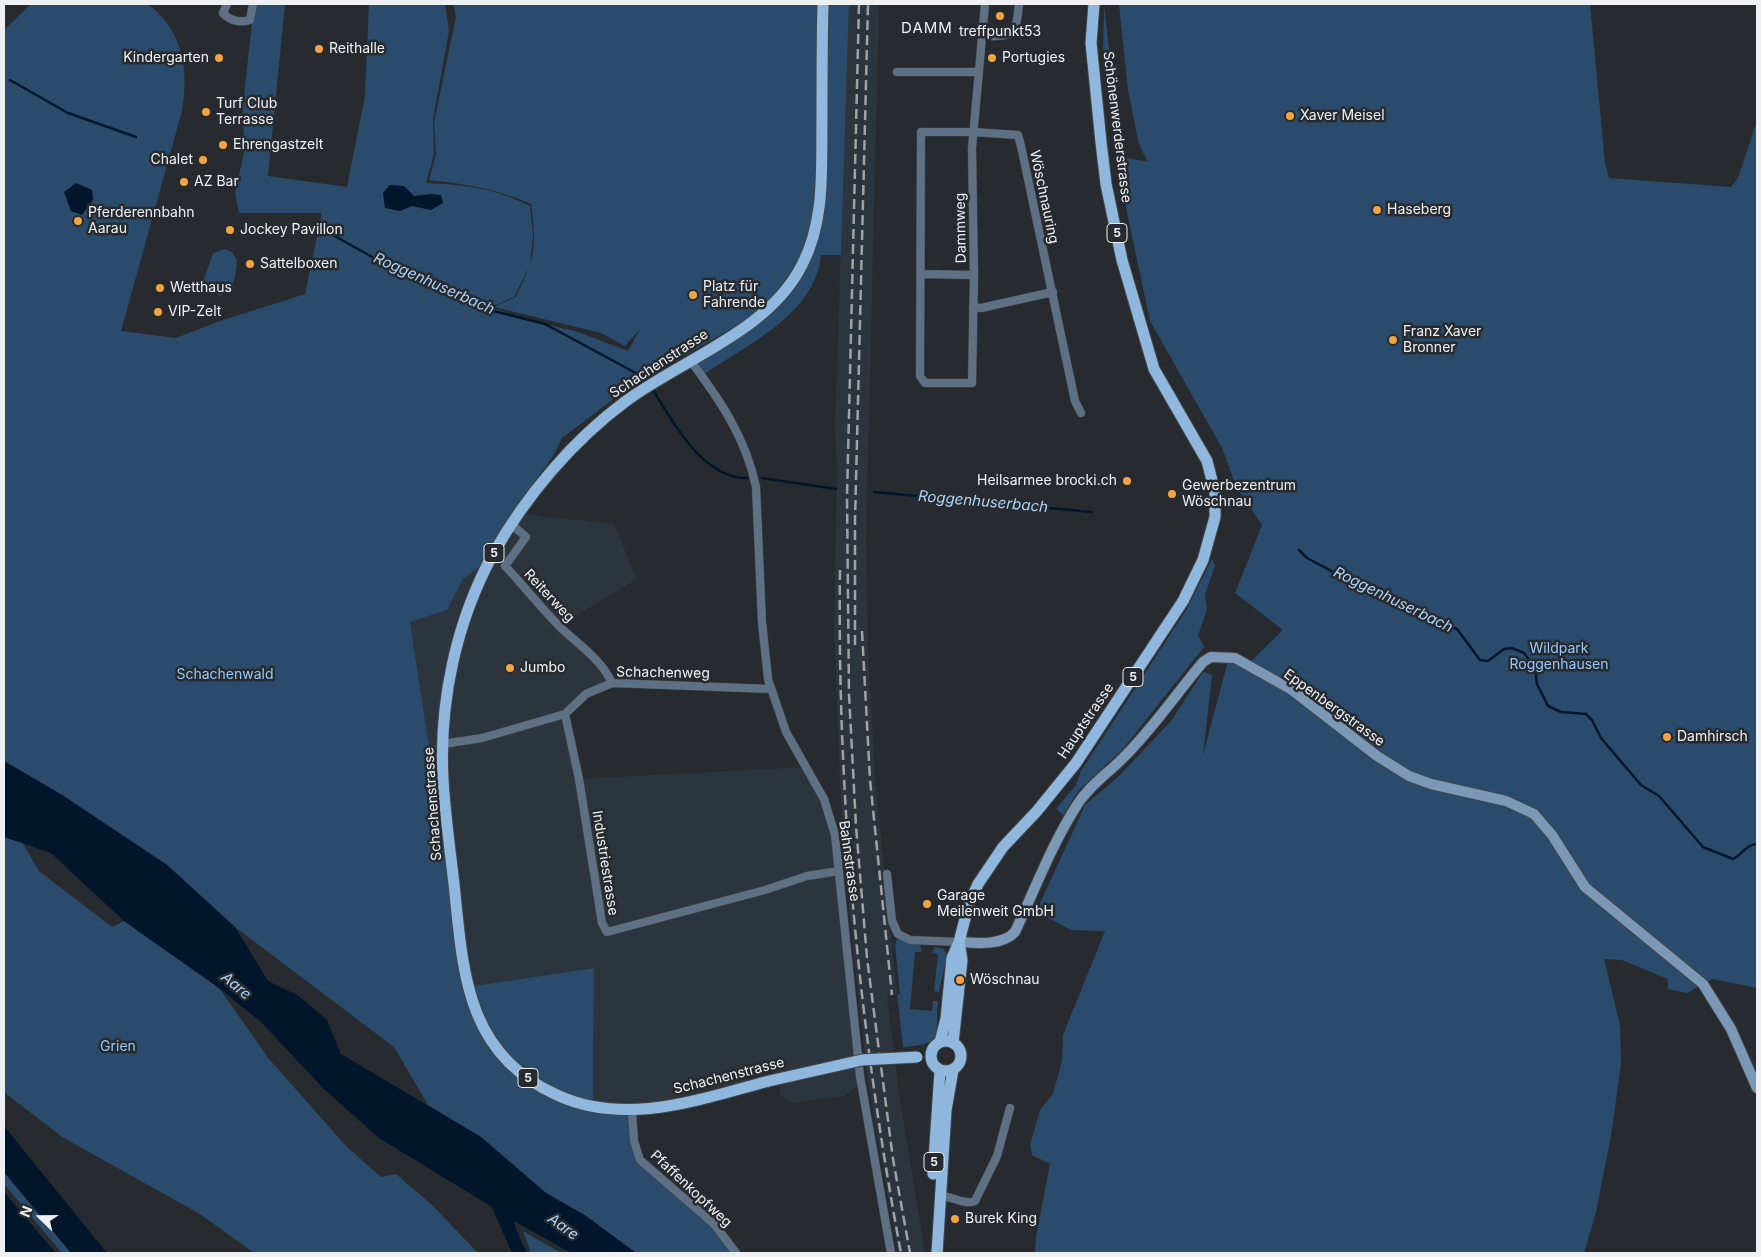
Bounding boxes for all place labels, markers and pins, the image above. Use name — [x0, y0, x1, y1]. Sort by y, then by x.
marker: treffpunkt53 — [994, 10, 1006, 22]
place label: treffpunkt53 — [959, 24, 1041, 40]
place label: Reithalle — [329, 41, 385, 57]
marker: Reithalle — [313, 43, 325, 55]
place label: Kindergarten — [123, 50, 209, 66]
place label: Portugies — [1002, 50, 1065, 66]
marker: Kindergarten — [213, 52, 225, 64]
marker: Portugies — [986, 52, 998, 64]
place label: Turf Club Terrasse — [216, 96, 277, 128]
marker: Turf Club Terrasse — [200, 106, 212, 118]
place label: Xaver Meisel — [1300, 108, 1385, 124]
marker: Xaver Meisel — [1284, 110, 1296, 122]
place label: Ehrengastzelt — [233, 137, 323, 153]
marker: Ehrengastzelt — [217, 139, 229, 151]
place label: Chalet — [151, 152, 193, 168]
marker: Chalet — [197, 154, 209, 166]
place label: AZ Bar — [194, 174, 239, 190]
marker: AZ Bar — [178, 176, 190, 188]
place label: Haseberg — [1387, 202, 1451, 218]
marker: Haseberg — [1371, 204, 1383, 216]
place label: Pferderennbahn Aarau — [88, 205, 195, 238]
marker: Pferderennbahn Aarau — [72, 215, 84, 227]
place label: Jockey Pavillon — [240, 222, 343, 238]
marker: Jockey Pavillon — [224, 224, 236, 236]
place label: Sattelboxen — [260, 256, 337, 272]
marker: Sattelboxen — [244, 258, 256, 270]
place label: Platz für Fahrende — [703, 279, 765, 312]
place label: Wetthaus — [170, 280, 232, 296]
marker: Wetthaus — [154, 282, 166, 294]
marker: Platz für Fahrende — [687, 289, 699, 301]
place label: VIP-Zelt — [168, 304, 221, 320]
marker: VIP-Zelt — [152, 306, 164, 318]
place label: Franz Xaver Bronner — [1403, 324, 1481, 357]
marker: Franz Xaver Bronner — [1387, 334, 1399, 346]
place label: Heilsarmee brocki.ch — [977, 473, 1117, 489]
marker: Heilsarmee brocki.ch — [1121, 475, 1133, 487]
place label: Gewerbezentrum Wöschnau — [1182, 478, 1296, 511]
marker: Gewerbezentrum Wöschnau — [1166, 488, 1178, 500]
place label: Jumbo — [520, 660, 566, 676]
marker: Jumbo — [504, 662, 516, 674]
place label: Damhirsch — [1677, 729, 1748, 745]
marker: Damhirsch — [1661, 731, 1673, 743]
place label: Garage Meilenweit GmbH — [937, 888, 1054, 920]
marker: Garage Meilenweit GmbH — [921, 898, 933, 910]
place label: Wöschnau — [970, 972, 1040, 988]
marker: Wöschnau — [954, 974, 966, 986]
place label: Burek King — [965, 1211, 1037, 1227]
marker: Burek King — [949, 1213, 961, 1225]

